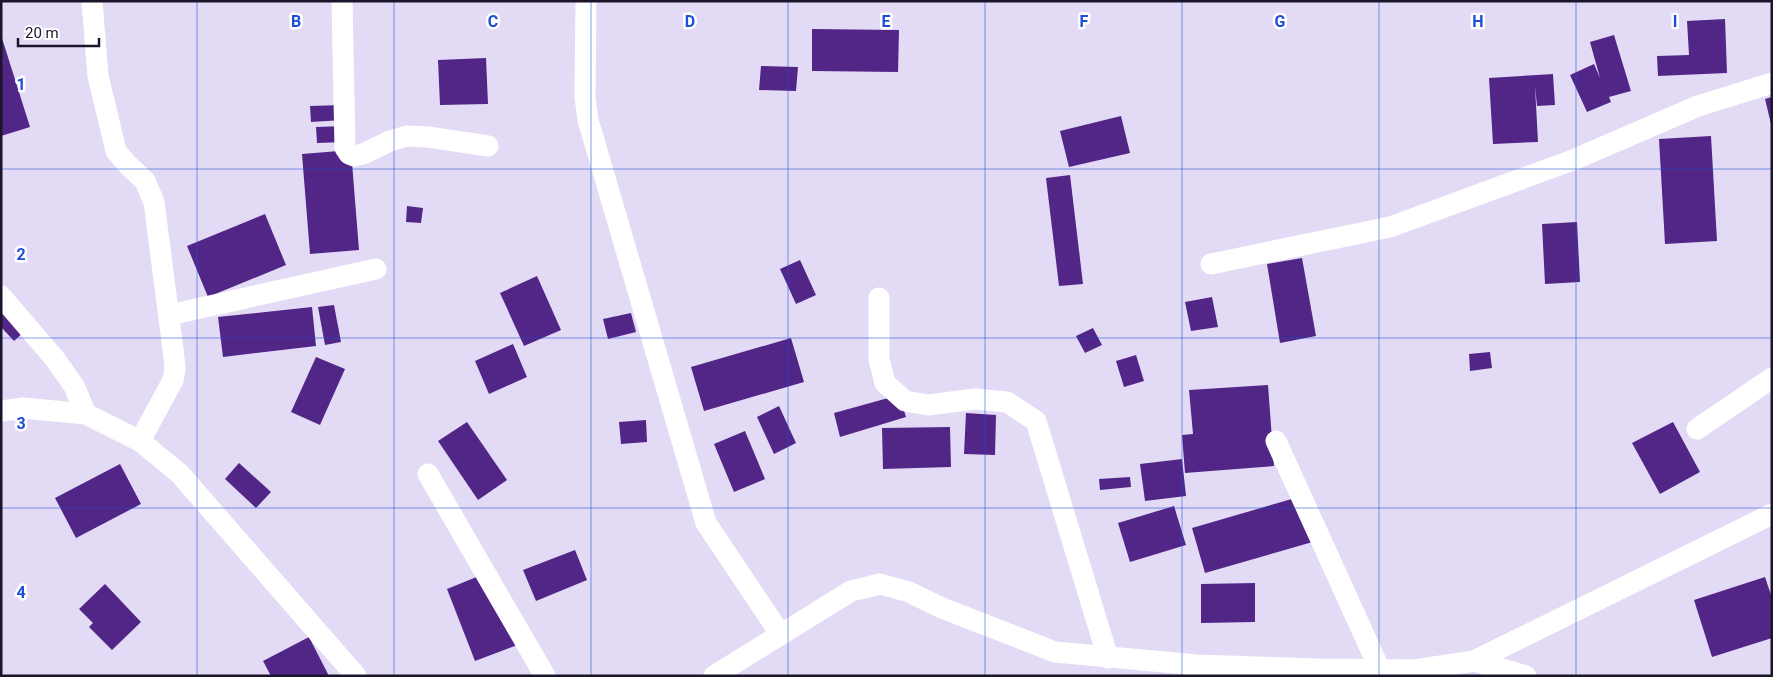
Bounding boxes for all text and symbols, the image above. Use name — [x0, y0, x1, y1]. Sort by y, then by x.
text: B — [291, 12, 301, 31]
text: C — [488, 12, 498, 31]
text: D — [685, 12, 695, 31]
text: E — [882, 12, 891, 31]
text: F — [1080, 12, 1089, 31]
text: G — [1275, 12, 1286, 31]
text: H — [1472, 12, 1484, 31]
text: I — [1673, 12, 1677, 31]
scale bar — [18, 15, 99, 47]
text: 20 m — [25, 24, 59, 42]
text: 1 — [16, 75, 26, 94]
text: 2 — [16, 245, 26, 264]
text: 3 — [16, 414, 26, 433]
text: 4 — [16, 583, 26, 602]

